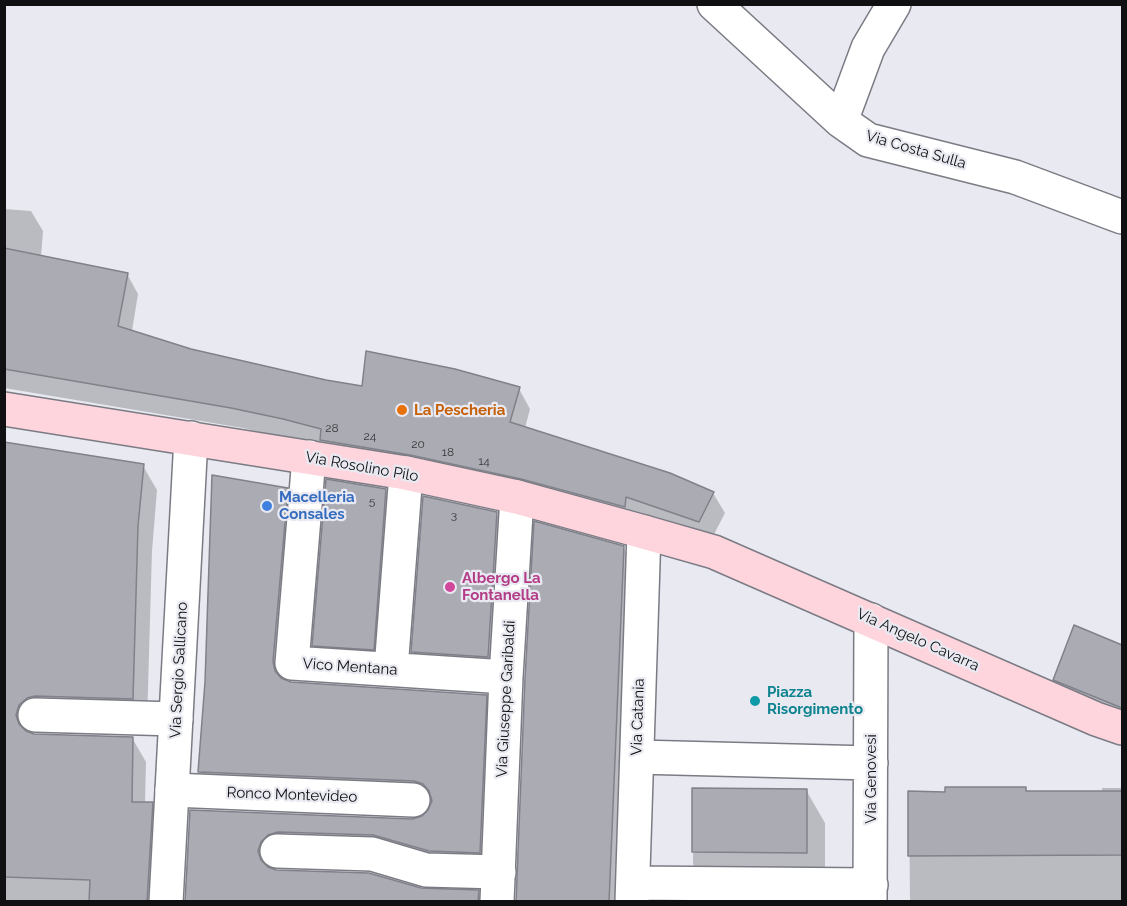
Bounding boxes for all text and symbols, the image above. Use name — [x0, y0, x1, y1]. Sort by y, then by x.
street label: Via Costa Sulla — [864, 127, 968, 173]
place label: La Pescheria — [414, 401, 505, 419]
marker: La Pescheria — [395, 403, 409, 417]
house number: 28 — [325, 421, 339, 435]
house number: 24 — [364, 429, 376, 443]
house number: 20 — [411, 437, 425, 451]
house number: 18 — [442, 445, 454, 459]
street label: Via Rosolino Pilo — [304, 448, 420, 486]
house number: 14 — [478, 454, 490, 468]
place label: Macelleria Consales — [279, 488, 355, 523]
house number: 5 — [369, 494, 375, 508]
marker: Macelleria Consales — [260, 499, 274, 513]
house number: 3 — [451, 508, 457, 522]
place label: Albergo La Fontanella — [462, 569, 541, 604]
marker: Albergo La Fontanella — [443, 580, 457, 594]
street label: Via Sergio Sallicano — [166, 601, 192, 739]
street label: Via Angelo Cavarra — [854, 605, 982, 675]
street label: Via Giuseppe Garibaldi — [493, 620, 519, 778]
street label: Vico Mentana — [302, 655, 398, 679]
street label: Via Catania — [628, 678, 648, 756]
place label: Piazza Risorgimento — [767, 683, 863, 718]
marker: Piazza Risorgimento — [748, 694, 762, 708]
street label: Via Genovesi — [862, 734, 880, 824]
street label: Ronco Montevideo — [226, 784, 358, 806]

